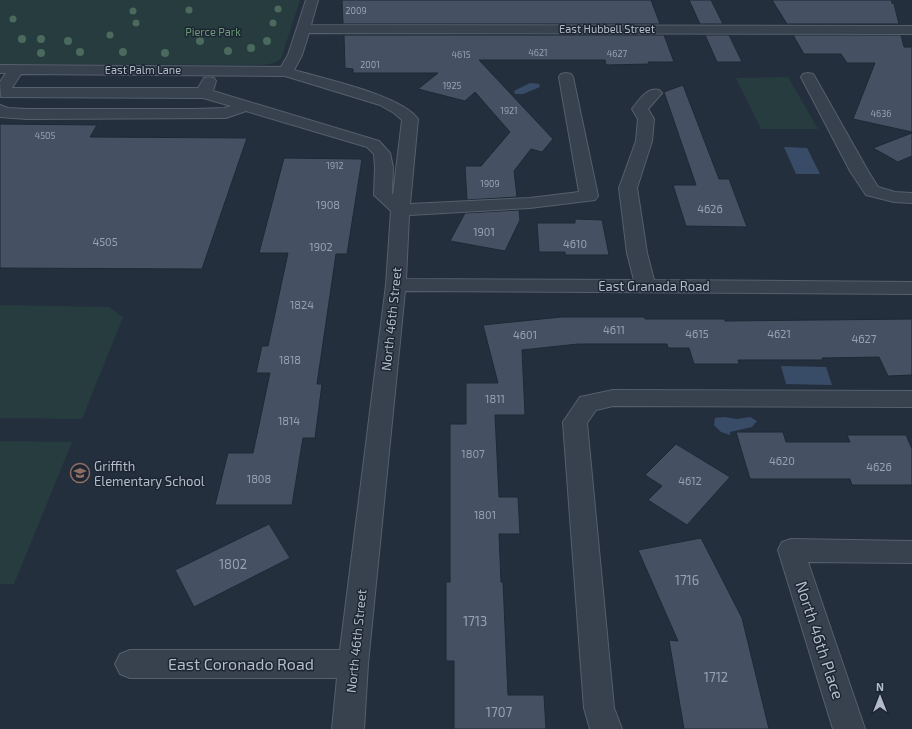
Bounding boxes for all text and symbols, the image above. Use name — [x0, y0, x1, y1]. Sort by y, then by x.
house number: 2009 — [345, 5, 367, 16]
street label: East Hubbell Street — [559, 22, 655, 35]
park label: Pierce Park — [185, 25, 241, 38]
house number: 4621 — [528, 47, 548, 58]
house number: 4627 — [607, 48, 628, 59]
house number: 4615 — [451, 49, 471, 60]
house number: 2001 — [360, 59, 380, 70]
street label: East Palm Lane — [105, 63, 181, 76]
house number: 1925 — [443, 80, 461, 91]
house number: 1921 — [500, 105, 518, 116]
house number: 4636 — [871, 108, 891, 119]
house number: 4505 — [35, 130, 55, 141]
house number: 1912 — [326, 160, 344, 171]
house number: 1909 — [480, 178, 500, 189]
house number: 1908 — [316, 198, 340, 211]
house number: 4626 — [697, 202, 723, 215]
house number: 1901 — [473, 225, 495, 238]
house number: 4505 — [92, 235, 118, 248]
house number: 4610 — [563, 237, 587, 250]
house number: 1902 — [309, 240, 333, 253]
street label: North 46th Street — [378, 266, 404, 372]
street label: East Granada Road — [598, 278, 710, 294]
house number: 1824 — [290, 298, 314, 311]
house number: 4611 — [603, 323, 625, 336]
house number: 4615 — [685, 327, 709, 340]
house number: 4621 — [767, 327, 791, 340]
house number: 4601 — [513, 328, 537, 341]
house number: 4627 — [852, 332, 877, 345]
house number: 1818 — [279, 353, 301, 366]
house number: 1811 — [485, 392, 505, 405]
house number: 1814 — [278, 414, 300, 427]
house number: 1807 — [461, 447, 485, 460]
house number: 4620 — [769, 454, 795, 467]
place label: Griffith Elementary School — [94, 458, 205, 489]
house number: 4626 — [866, 460, 892, 473]
school or university icon: Griffith Elementary School — [69, 462, 91, 484]
house number: 1808 — [247, 472, 271, 485]
house number: 4612 — [678, 474, 702, 487]
house number: 1801 — [474, 508, 496, 521]
house number: 1802 — [219, 556, 247, 572]
house number: 1716 — [675, 572, 699, 588]
street label: North 46th Place — [792, 578, 849, 701]
street label: North 46th Street — [343, 588, 369, 694]
house number: 1713 — [463, 613, 487, 629]
street label: East Coronado Road — [168, 654, 314, 673]
house number: 1712 — [704, 669, 728, 685]
north arrow — [860, 677, 900, 717]
text: N — [876, 680, 884, 693]
house number: 1707 — [486, 704, 513, 720]

